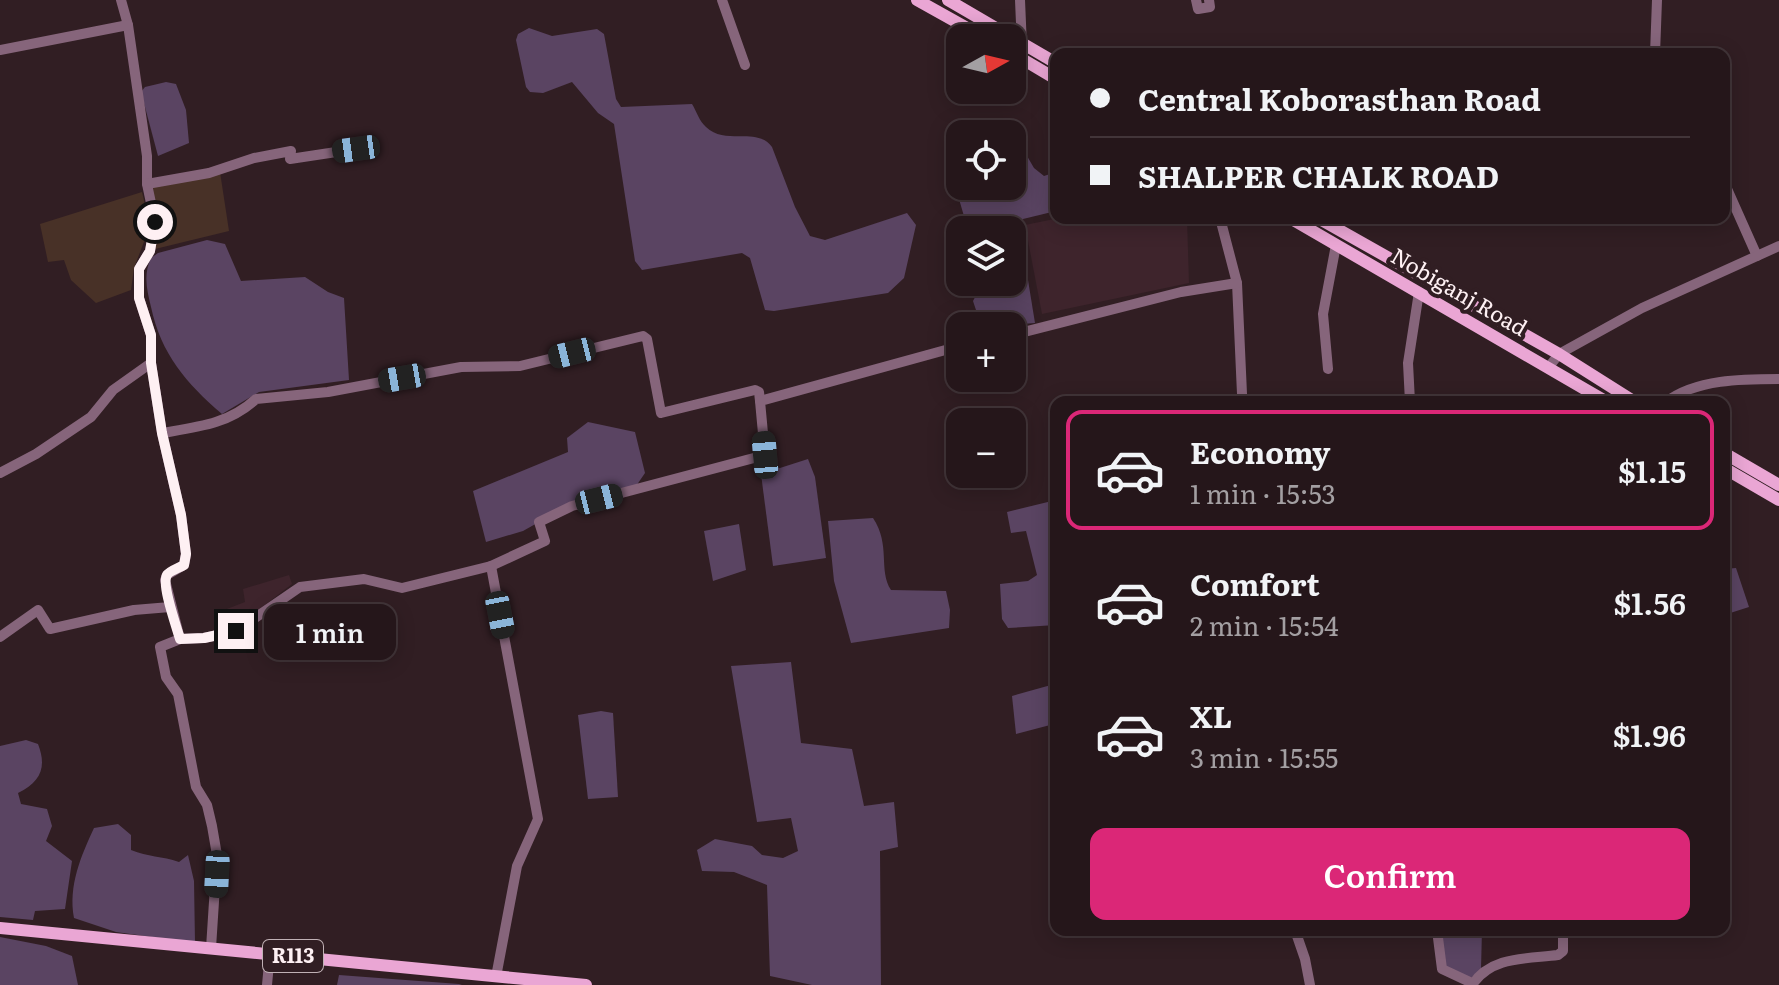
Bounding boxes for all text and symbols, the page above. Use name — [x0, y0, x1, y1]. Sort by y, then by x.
north arrow — [946, 24, 1026, 104]
map controls — [946, 24, 1026, 488]
text: Central Koborasthan Road — [1138, 76, 1541, 120]
button: locate — [946, 120, 1026, 200]
car — [331, 134, 381, 164]
text: SHALPER CHALK ROAD — [1138, 153, 1499, 197]
route start — [137, 204, 173, 240]
button: layers — [946, 216, 1026, 296]
street label: Nobiganj Road — [1385, 238, 1534, 343]
button: + — [946, 312, 1026, 392]
car — [546, 336, 598, 370]
car — [376, 362, 428, 394]
button: − — [946, 408, 1026, 488]
text: Economy — [1190, 429, 1330, 473]
car — [751, 430, 779, 480]
icon: car — [1094, 434, 1166, 506]
text: $1.15 — [1618, 448, 1686, 492]
text: 1 min · 15:53 — [1190, 473, 1336, 512]
car — [573, 482, 625, 516]
text: Comfort — [1190, 561, 1320, 605]
icon: car — [1094, 566, 1166, 638]
text: $1.56 — [1613, 580, 1686, 624]
car — [484, 589, 516, 641]
callout: 1 min — [264, 603, 396, 659]
text: 2 min · 15:54 — [1190, 605, 1339, 644]
text: 1 min — [296, 612, 364, 651]
route end — [218, 613, 254, 649]
text: XL — [1190, 693, 1232, 737]
icon: car — [1094, 698, 1166, 770]
text: $1.96 — [1613, 712, 1686, 756]
text: 3 min · 15:55 — [1190, 737, 1338, 776]
button: Confirm — [1090, 828, 1690, 920]
car — [204, 849, 230, 899]
road number: R113 — [263, 940, 323, 972]

